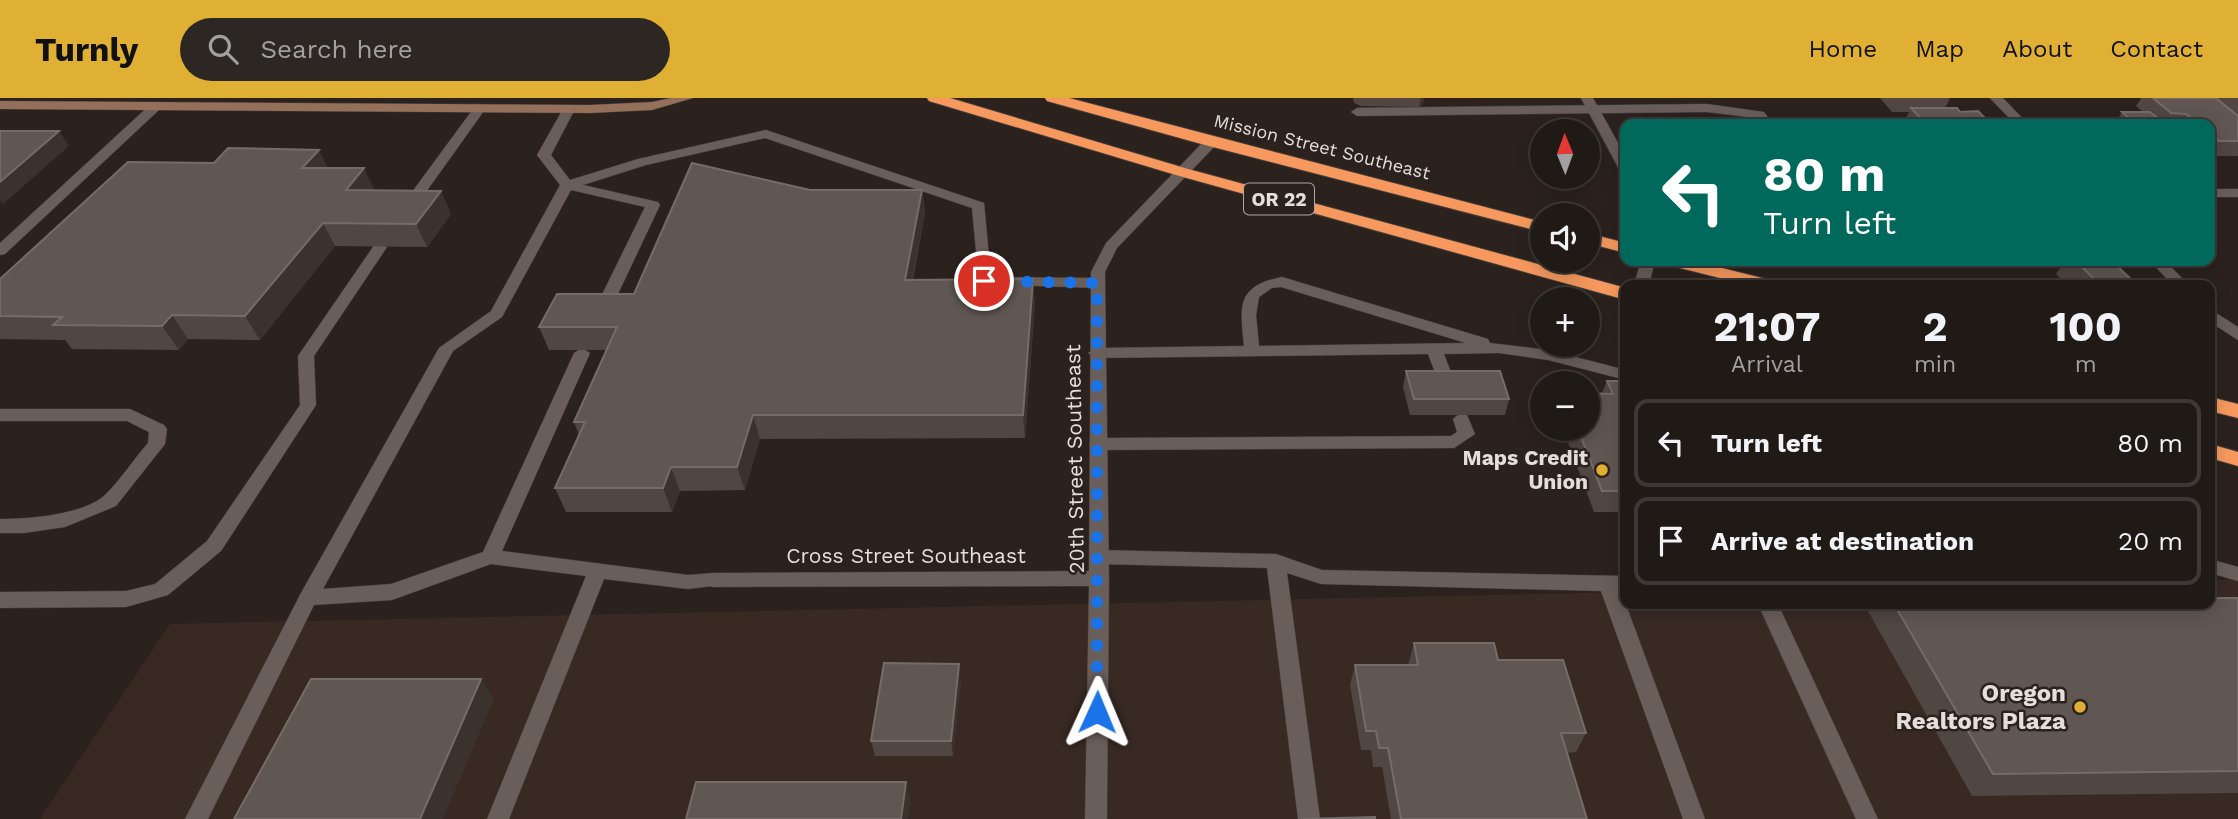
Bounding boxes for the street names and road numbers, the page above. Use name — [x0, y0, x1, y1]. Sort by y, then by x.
street label: Mission Street Southeast — [1212, 109, 1433, 184]
road number: OR 22 — [1244, 184, 1314, 214]
street label: 20th Street Southeast — [1060, 344, 1089, 574]
street label: Cross Street Southeast — [786, 543, 1026, 568]

